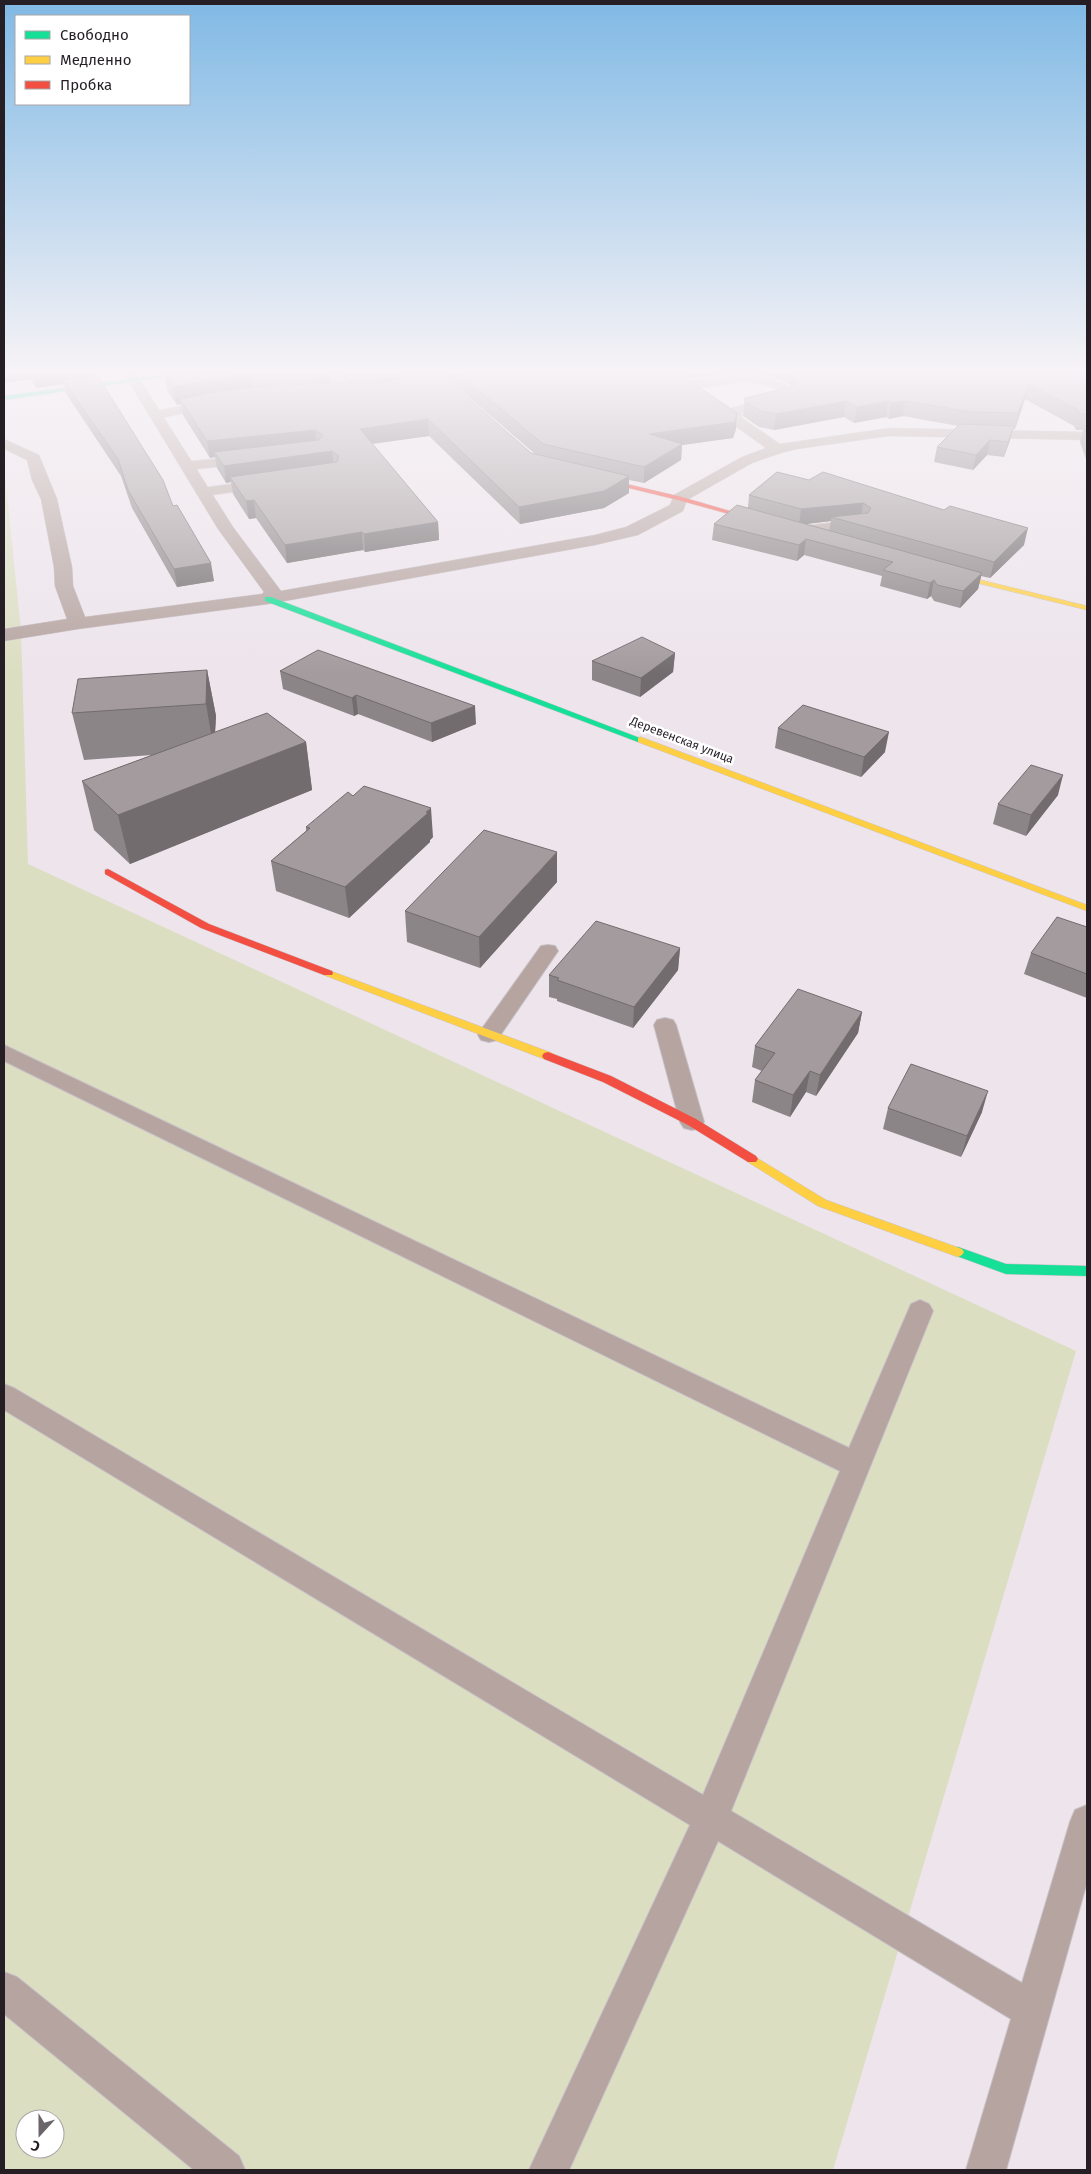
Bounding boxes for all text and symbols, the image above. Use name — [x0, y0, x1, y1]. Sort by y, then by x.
legend — [15, 15, 190, 105]
text: Свободно — [60, 26, 129, 44]
text: Медленно — [60, 51, 132, 69]
text: Пробка — [60, 76, 112, 94]
street label: Деревенская улица — [627, 713, 736, 766]
north arrow — [15, 2109, 65, 2159]
text: С — [29, 2136, 42, 2155]

